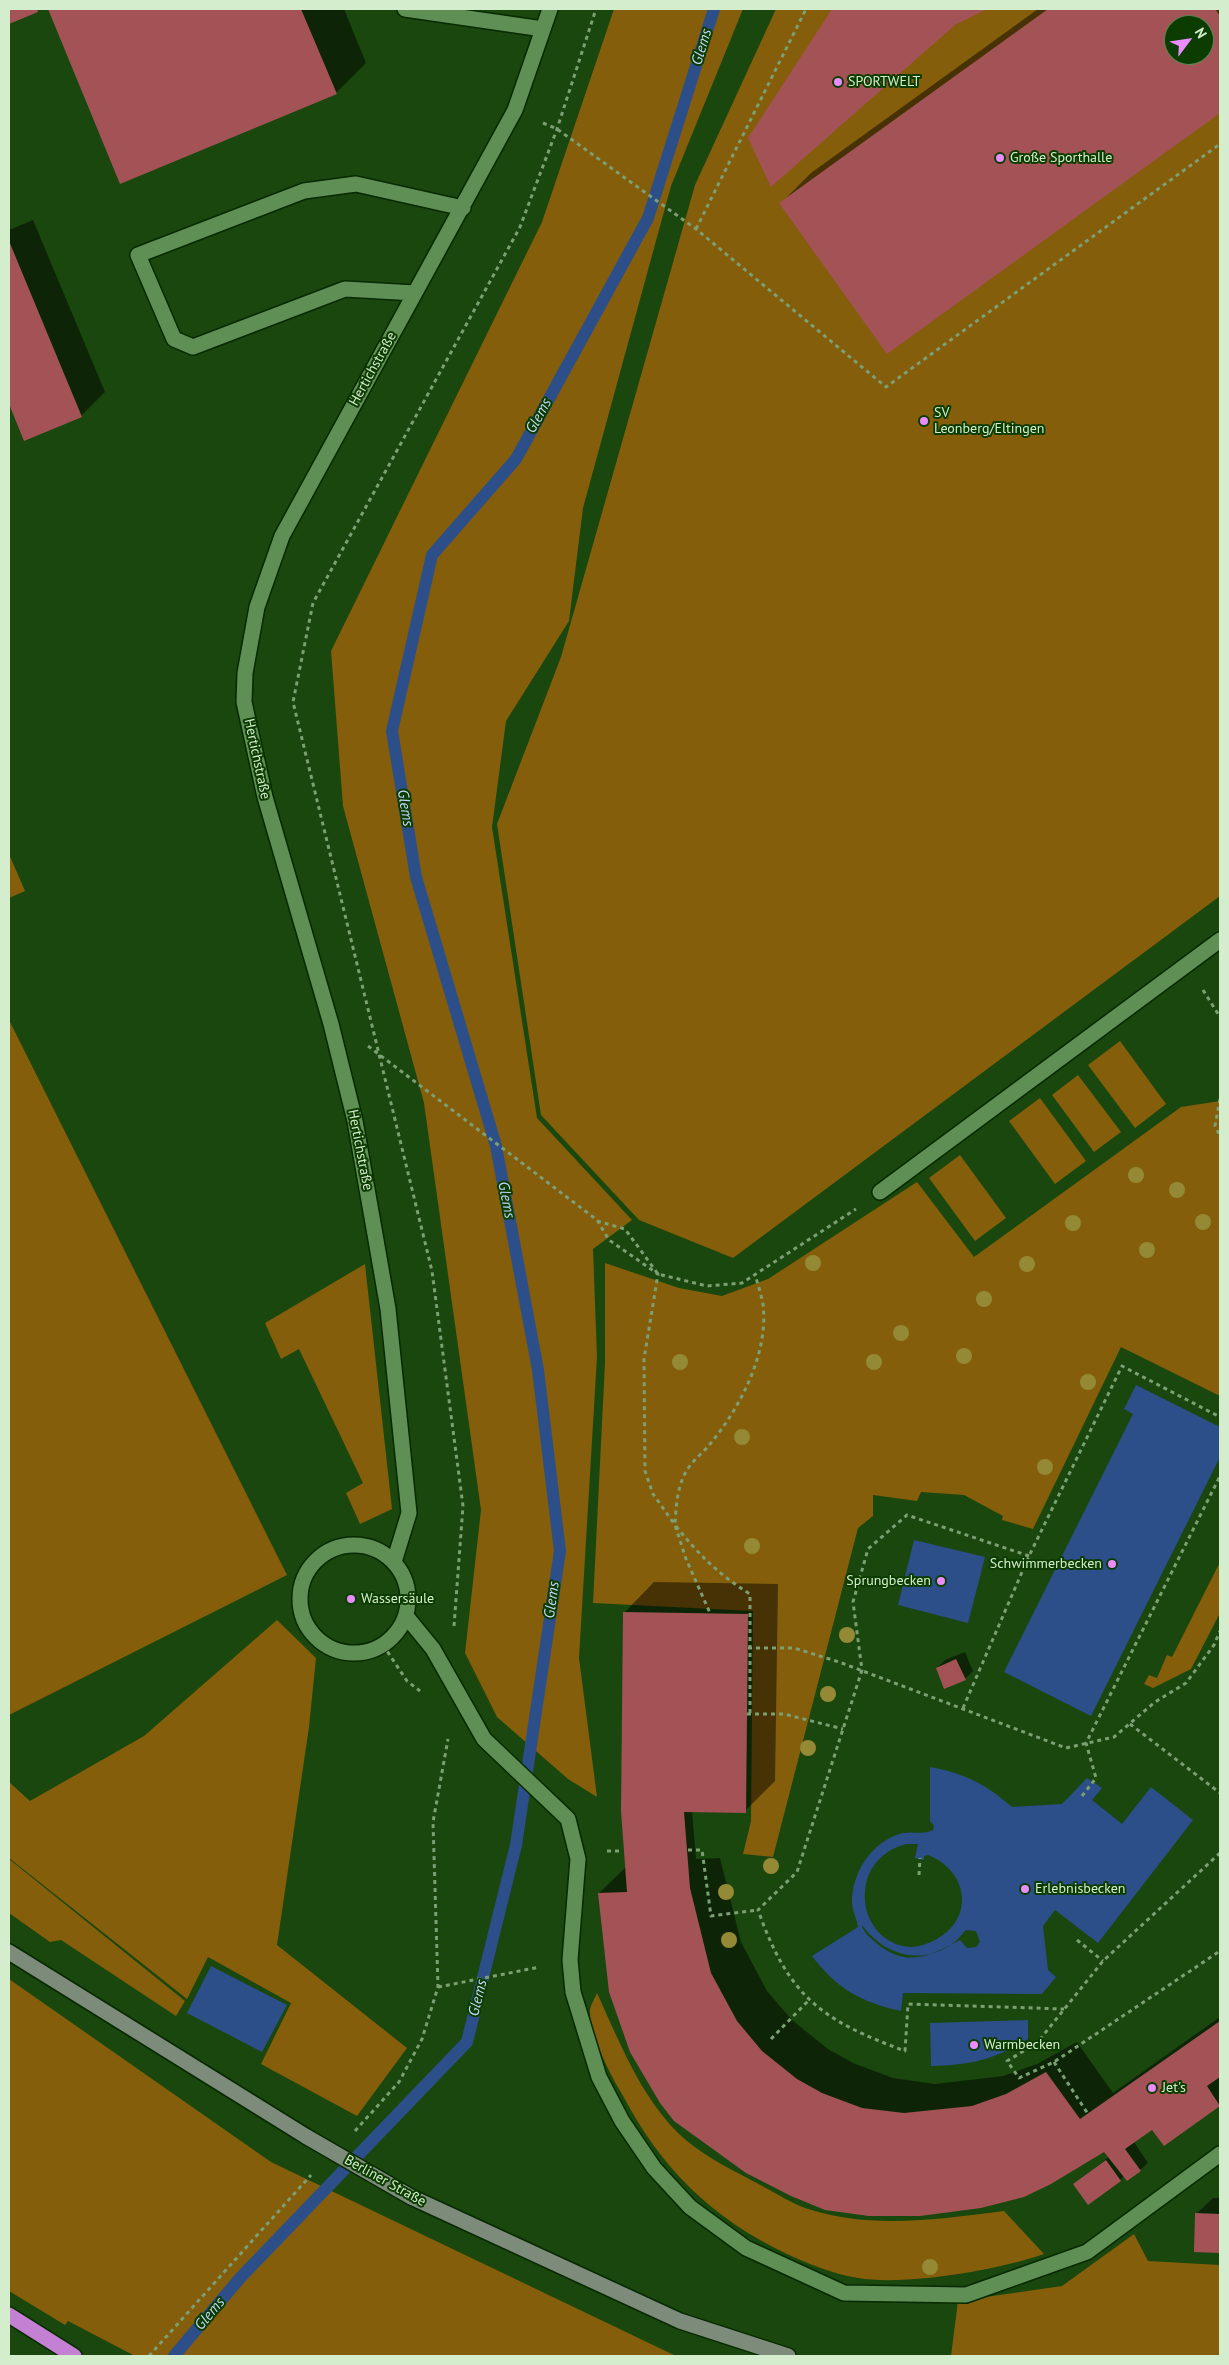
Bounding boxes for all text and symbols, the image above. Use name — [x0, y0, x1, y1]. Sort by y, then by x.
north arrow — [1164, 15, 1214, 65]
text: N — [1191, 24, 1211, 41]
water label: Glems — [688, 27, 716, 67]
place label: SPORTWELT — [848, 74, 920, 90]
marker: SPORTWELT — [832, 76, 844, 88]
place label: Große Sporthalle — [1010, 150, 1112, 166]
marker: Große Sporthalle — [994, 152, 1006, 164]
street label: Hertichstraße — [346, 329, 400, 409]
water label: Glems — [522, 395, 556, 437]
place label: SV Leonberg/Eltingen — [934, 405, 1044, 438]
marker: SV Leonberg/Eltingen — [918, 415, 930, 427]
street label: Hertichstraße — [240, 717, 274, 801]
water label: Glems — [393, 788, 417, 828]
street label: Hertichstraße — [344, 1108, 376, 1192]
water label: Glems — [494, 1180, 518, 1220]
place label: Schwimmerbecken — [990, 1556, 1102, 1572]
marker: Schwimmerbecken — [1106, 1558, 1118, 1570]
place label: Sprungbecken — [846, 1573, 931, 1589]
marker: Sprungbecken — [935, 1575, 947, 1587]
water label: Glems — [541, 1580, 563, 1620]
place label: Wassersäule — [361, 1591, 434, 1607]
marker: Wassersäule — [345, 1593, 357, 1605]
place label: Erlebnisbecken — [1035, 1881, 1125, 1897]
marker: Erlebnisbecken — [1019, 1883, 1031, 1895]
water label: Glems — [465, 1978, 491, 2018]
place label: Warmbecken — [984, 2037, 1060, 2053]
marker: Warmbecken — [968, 2039, 980, 2051]
place label: Jet's — [1162, 2080, 1186, 2096]
marker: Jet's — [1146, 2082, 1158, 2094]
street label: Berliner Straße — [341, 2152, 429, 2210]
water label: Glems — [191, 2294, 229, 2334]

